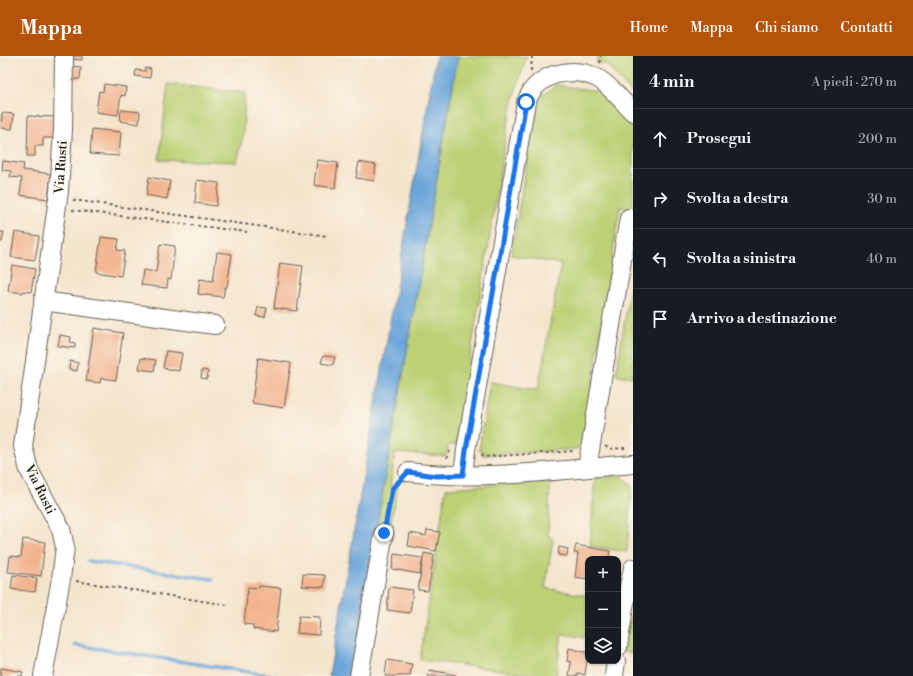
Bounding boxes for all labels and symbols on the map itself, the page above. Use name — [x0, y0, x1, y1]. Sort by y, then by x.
route start — [517, 93, 535, 111]
street label: Via Rusti — [51, 140, 71, 195]
street label: Via Rusti — [21, 461, 59, 517]
route end — [375, 524, 393, 542]

